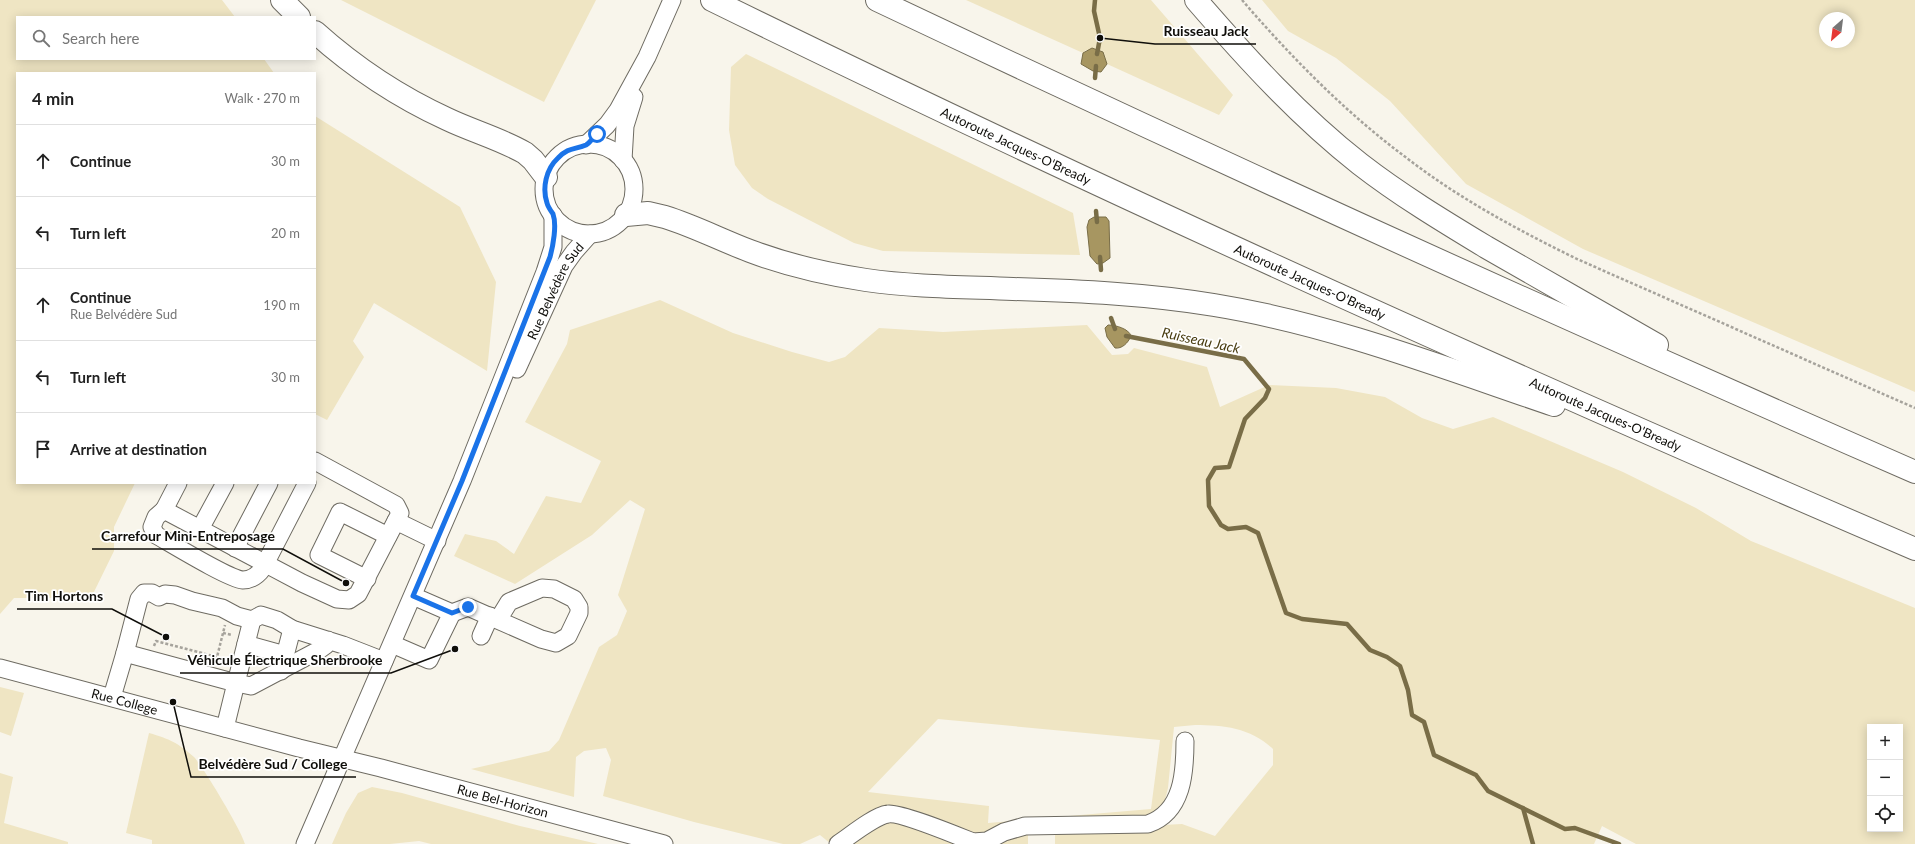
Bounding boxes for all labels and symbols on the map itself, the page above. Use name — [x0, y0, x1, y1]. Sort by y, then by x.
north arrow — [1819, 12, 1855, 48]
callout: Ruisseau Jack — [1155, 18, 1256, 44]
text: Ruisseau Jack — [1163, 22, 1249, 39]
street label: Autoroute Jacques-O'Bready — [938, 103, 1094, 188]
route start — [588, 125, 606, 143]
street label: Rue Belvédère Sud — [524, 239, 587, 342]
street label: Autoroute Jacques-O'Bready — [1232, 240, 1388, 323]
water label: Ruisseau Jack — [1160, 323, 1242, 357]
street label: Autoroute Jacques-O'Bready — [1527, 374, 1684, 455]
callout: Carrefour Mini-Entreposage — [92, 523, 283, 549]
text: Carrefour Mini-Entreposage — [101, 527, 275, 544]
callout: Tim Hortons — [17, 583, 112, 609]
text: Tim Hortons — [25, 587, 103, 604]
route end — [459, 598, 477, 616]
callout: Véhicule Électrique Sherbrooke — [180, 647, 391, 673]
text: Véhicule Électrique Sherbrooke — [187, 651, 383, 668]
street label: Rue College — [90, 685, 160, 718]
callout: Belvédère Sud / College — [191, 751, 356, 777]
text: Belvédère Sud / College — [198, 755, 348, 772]
street label: Rue Bel-Horizon — [455, 781, 550, 821]

